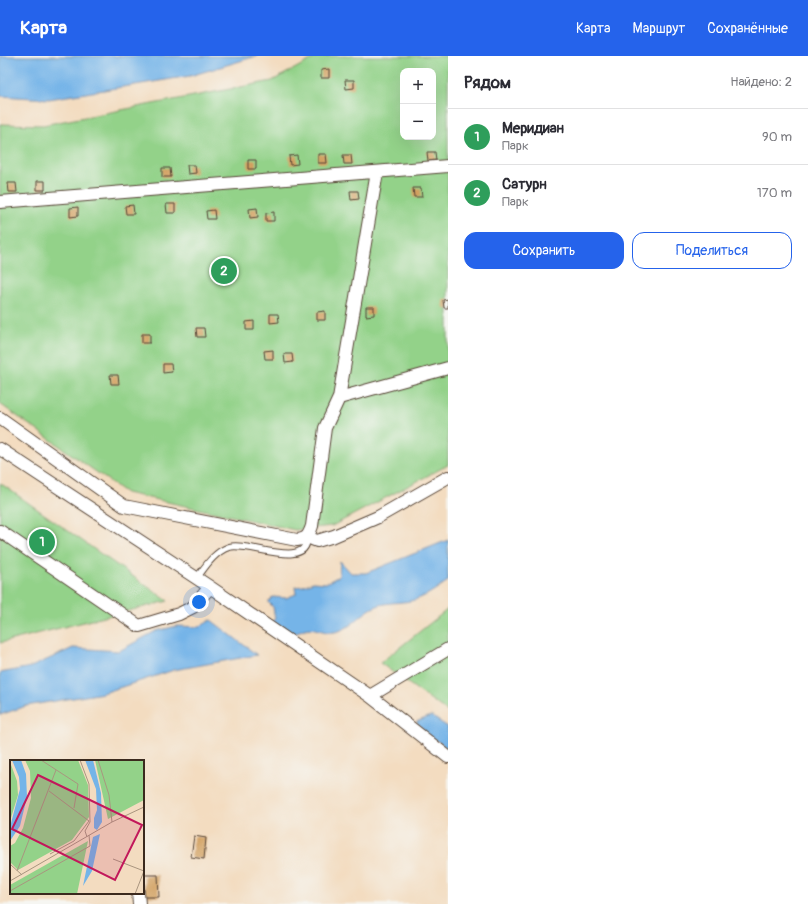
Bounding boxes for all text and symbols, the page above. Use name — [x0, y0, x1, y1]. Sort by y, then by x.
text: Карта — [20, 16, 67, 40]
text: Карта — [576, 20, 611, 37]
text: Маршрут — [633, 20, 685, 37]
text: Сохранённые — [707, 20, 788, 37]
map controls — [400, 68, 436, 140]
button: + — [400, 68, 436, 104]
text: Рядом — [464, 72, 511, 93]
text: Найдено: 2 — [730, 74, 792, 90]
button: − — [400, 104, 436, 140]
text: Меридиан — [502, 119, 564, 138]
text: 1 — [474, 129, 480, 145]
text: 90 m — [762, 129, 792, 145]
text: Парк — [502, 138, 529, 154]
text: Сатурн — [502, 175, 547, 194]
text: 2 — [473, 185, 481, 201]
text: 170 m — [757, 185, 792, 201]
text: Парк — [502, 194, 529, 210]
button: Сохранить — [464, 232, 624, 269]
button: Поделиться — [632, 232, 792, 269]
pin: 2 — [211, 256, 237, 286]
pin: 1 — [29, 527, 55, 557]
your location — [189, 592, 209, 612]
inset map — [10, 760, 144, 894]

